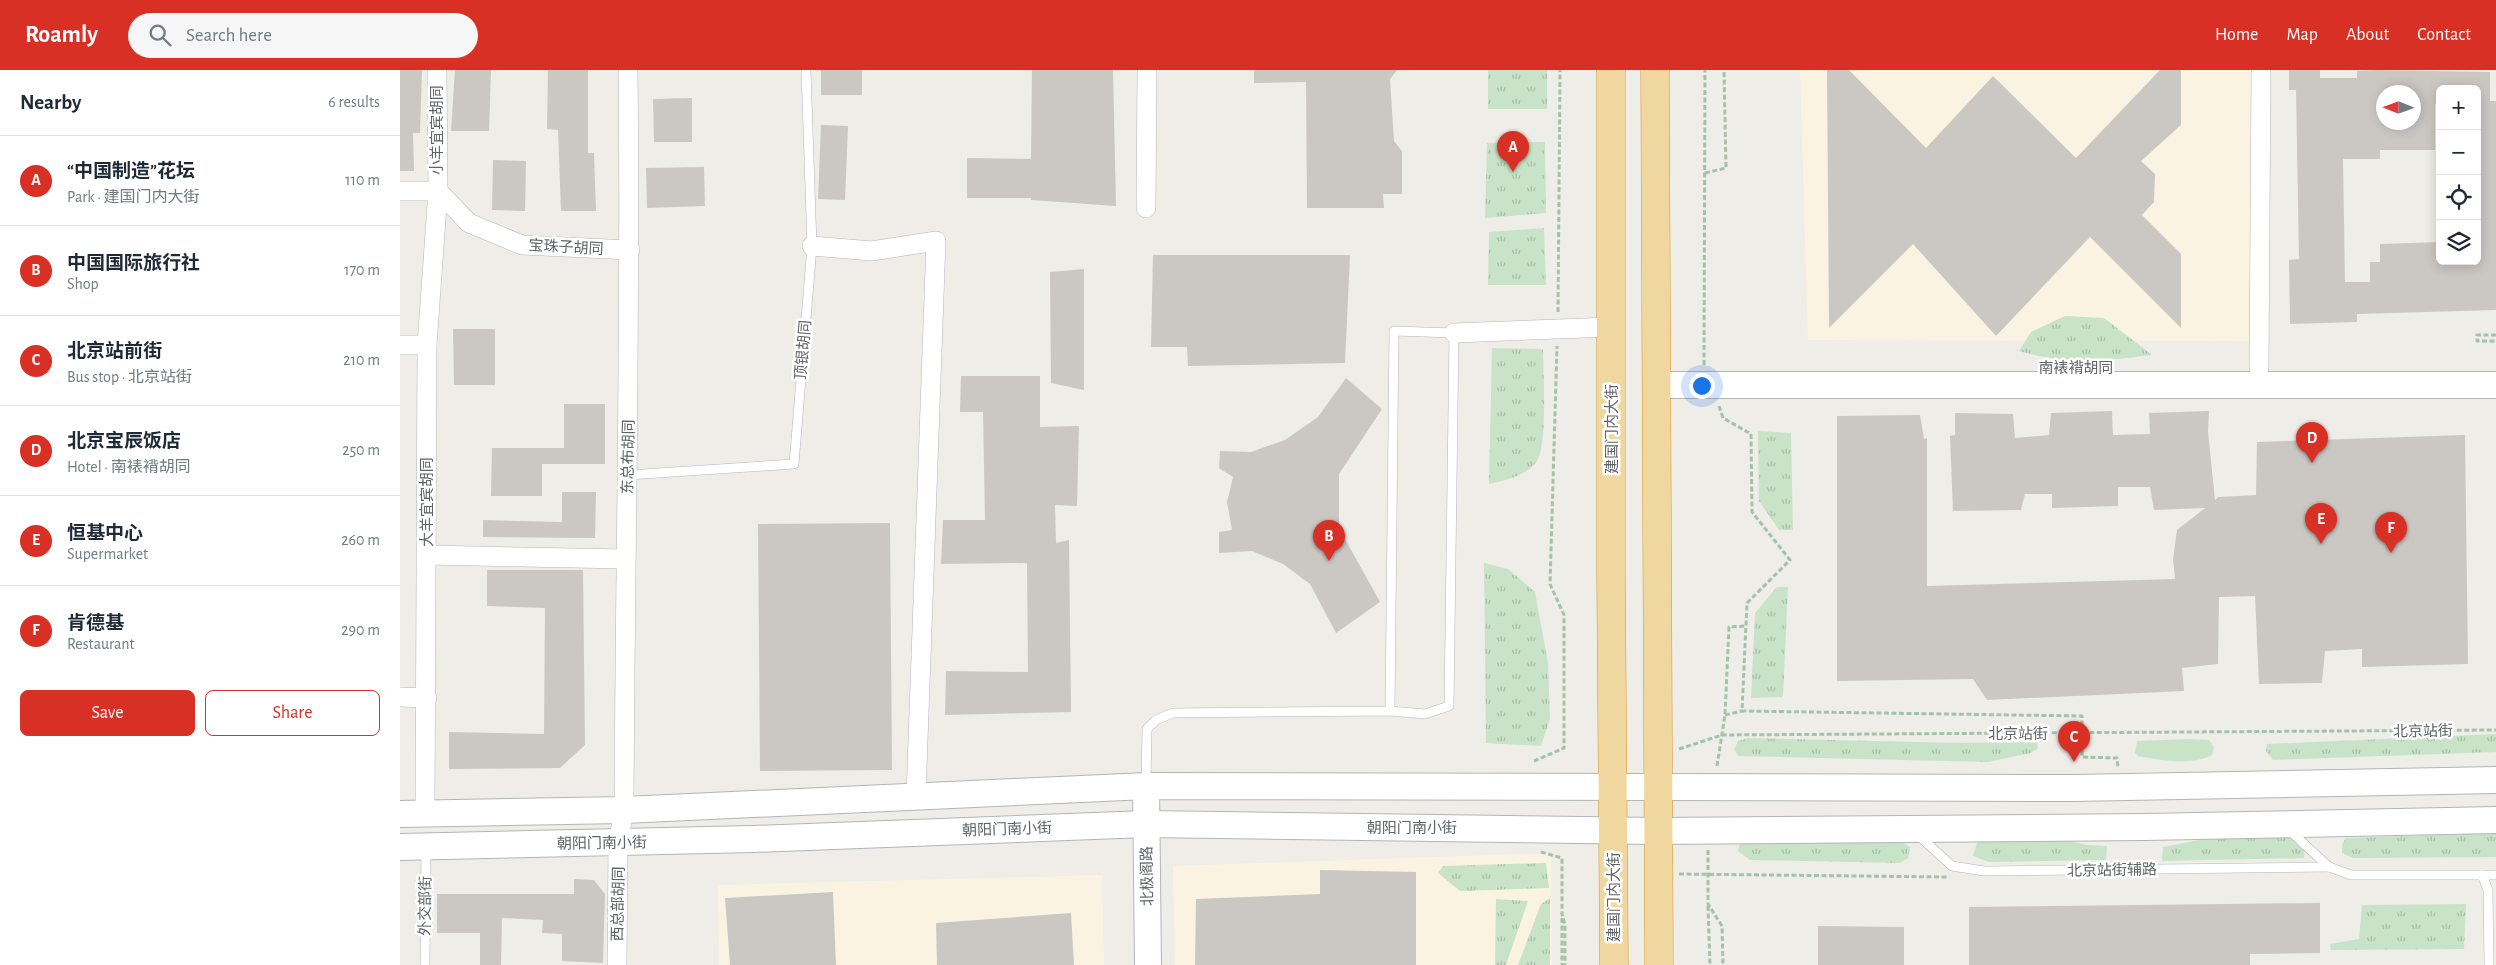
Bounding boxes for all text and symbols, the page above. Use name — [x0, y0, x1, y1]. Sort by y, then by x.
search box — [128, 13, 478, 58]
icon: search — [146, 21, 174, 49]
text: Roamly — [25, 23, 98, 47]
text: Search here — [186, 26, 272, 45]
text: Home — [2215, 26, 2258, 44]
text: Map — [2286, 26, 2318, 44]
text: About — [2346, 26, 2389, 44]
text: Contact — [2417, 26, 2471, 44]
street label: 小羊宜宾胡同 — [429, 85, 445, 175]
north arrow — [2376, 85, 2421, 130]
map controls — [2436, 85, 2481, 265]
button: + — [2436, 85, 2481, 130]
text: Nearby — [20, 92, 81, 113]
text: 6 results — [328, 94, 380, 110]
button: − — [2436, 130, 2481, 175]
pin: A — [1497, 131, 1529, 172]
text: “中国制造”花坛 — [67, 162, 195, 181]
text: A — [31, 172, 41, 188]
text: 110 m — [345, 172, 380, 188]
button: locate — [2436, 175, 2481, 220]
text: Park · 建国门内大街 — [67, 189, 200, 205]
button: layers — [2436, 220, 2481, 265]
street label: 宝珠子胡同 — [528, 237, 604, 257]
text: 中国国际旅行社 — [67, 254, 200, 273]
text: B — [31, 262, 41, 278]
text: 170 m — [344, 262, 380, 278]
text: Shop — [67, 276, 99, 292]
street label: 顶银胡同 — [792, 319, 814, 381]
text: 北京站前街 — [67, 342, 162, 361]
text: C — [32, 352, 40, 368]
text: 210 m — [343, 352, 380, 368]
street label: 南裱褙胡同 — [2038, 359, 2114, 376]
text: Bus stop · 北京站街 — [67, 369, 192, 385]
your location — [1689, 373, 1715, 399]
street label: 建国门内大街 — [1604, 384, 1620, 474]
street label: 东总布胡同 — [619, 419, 637, 495]
pin: D — [2296, 422, 2328, 463]
text: 北京宝辰饭店 — [67, 432, 181, 451]
text: D — [31, 442, 41, 458]
text: 250 m — [342, 442, 380, 458]
street label: 大羊宜宾胡同 — [419, 457, 435, 547]
text: Hotel · 南裱褙胡同 — [67, 459, 191, 475]
pin: E — [2305, 503, 2337, 544]
pin: F — [2375, 512, 2407, 553]
pin: B — [1313, 520, 1345, 561]
text: 恒基中心 — [67, 524, 143, 543]
text: E — [32, 532, 40, 548]
text: 260 m — [341, 532, 380, 548]
text: Supermarket — [67, 546, 148, 562]
text: 肯德基 — [67, 614, 124, 633]
text: F — [32, 622, 40, 638]
text: 290 m — [341, 622, 380, 638]
text: Restaurant — [67, 636, 135, 652]
button: Save — [20, 690, 195, 736]
button: Share — [205, 690, 380, 736]
pin: C — [2058, 721, 2090, 762]
street label: 北京站街 — [2393, 721, 2453, 740]
street label: 北京站街 — [1988, 725, 2048, 742]
street label: 朝阳门南小街 — [962, 819, 1052, 839]
street label: 朝阳门南小街 — [1367, 820, 1457, 836]
street label: 朝阳门南小街 — [557, 834, 647, 852]
street label: 北极阁路 — [1137, 846, 1156, 906]
street label: 建国门内大街 — [1606, 852, 1622, 942]
street label: 北京站街辅路 — [2067, 860, 2157, 879]
street label: 西总部胡同 — [609, 866, 627, 942]
street label: 外交部街 — [416, 876, 434, 936]

